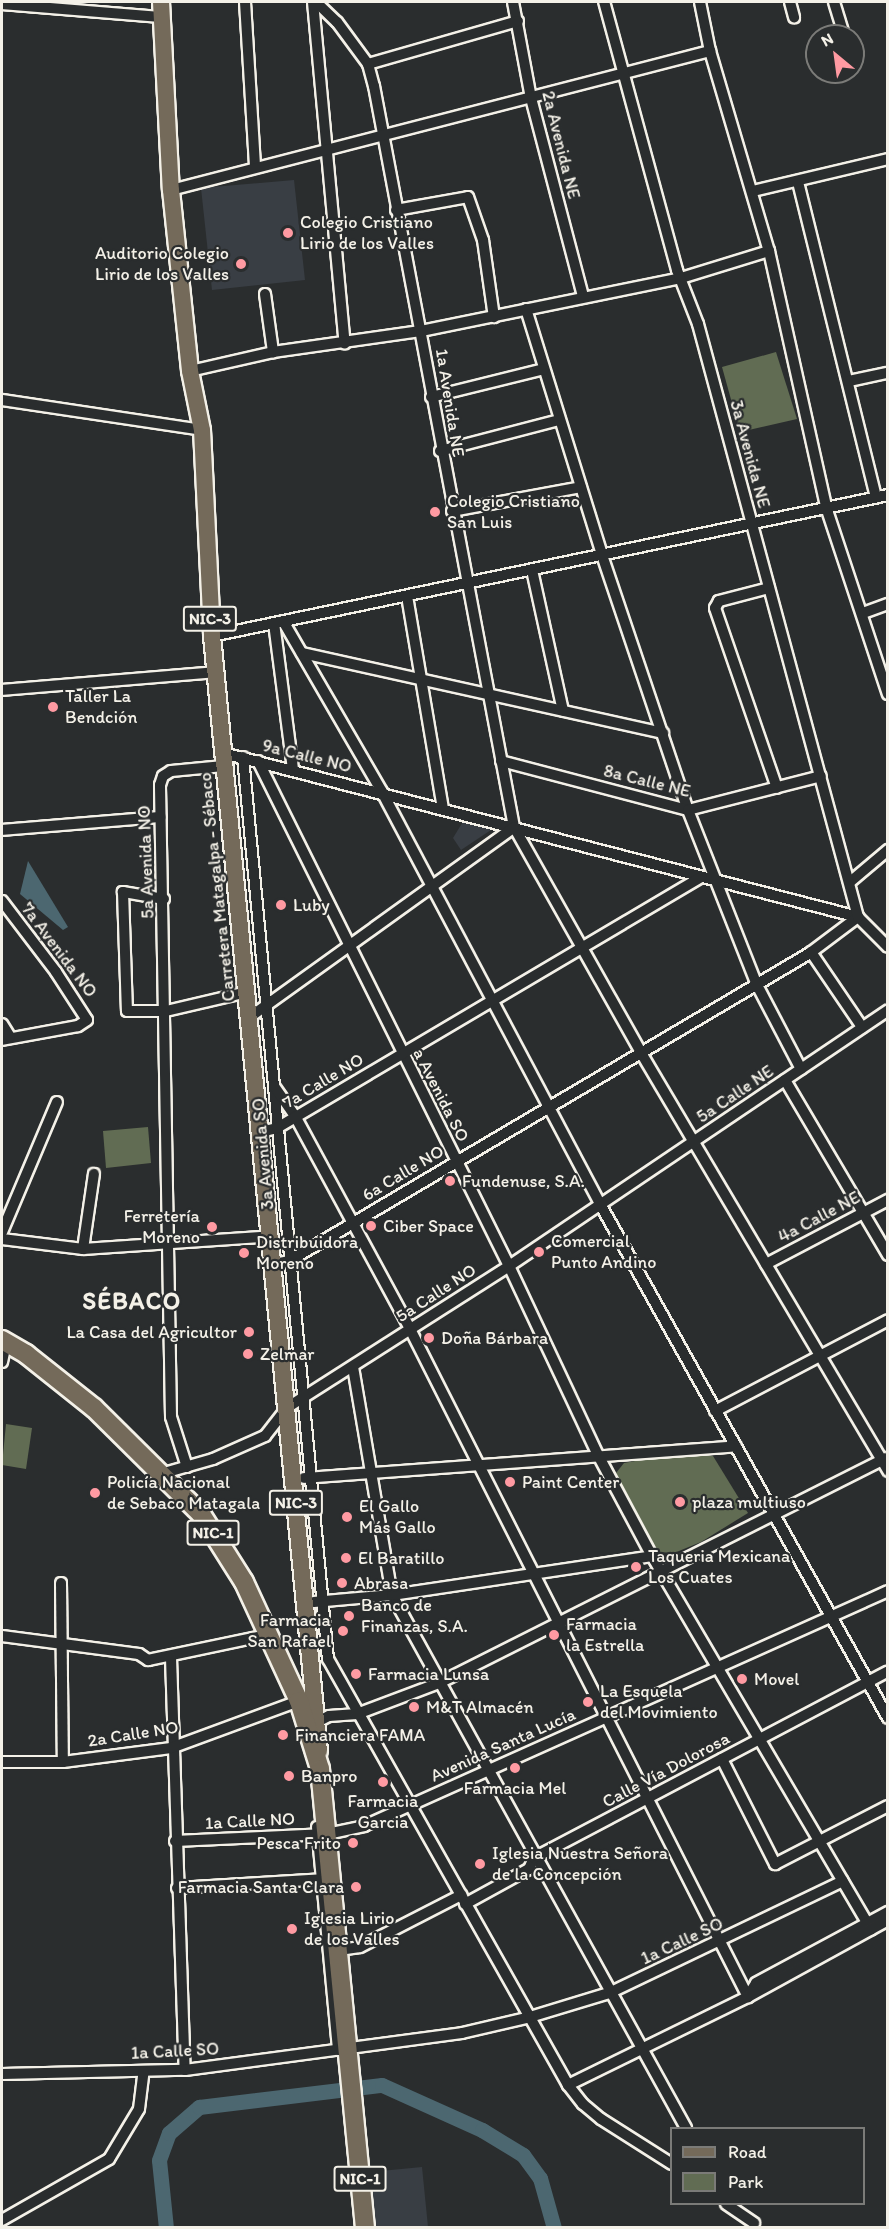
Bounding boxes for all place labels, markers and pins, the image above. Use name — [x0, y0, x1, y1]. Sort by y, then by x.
place label: Colegio Cristiano Lirio de los Valles — [300, 212, 434, 254]
marker: Colegio Cristiano Lirio de los Valles — [281, 226, 295, 240]
place label: Auditorio Colegio Lirio de los Valles — [95, 243, 229, 286]
marker: Auditorio Colegio Lirio de los Valles — [234, 257, 248, 271]
place label: Colegio Cristiano San Luis — [447, 491, 580, 534]
marker: Colegio Cristiano San Luis — [428, 505, 442, 519]
place label: Taller La Bendción — [65, 686, 137, 728]
marker: Taller La Bendción — [46, 700, 60, 714]
place label: Luby — [293, 894, 330, 916]
marker: Luby — [274, 898, 288, 912]
place label: Fundenuse, S.A. — [462, 1170, 585, 1192]
marker: Fundenuse, S.A. — [443, 1174, 457, 1188]
place label: Ferretería Moreno — [124, 1206, 200, 1248]
place label: Ciber Space — [383, 1215, 474, 1237]
marker: Ciber Space — [364, 1219, 378, 1233]
marker: Ferretería Moreno — [205, 1220, 219, 1234]
place label: Comercial Punto Andino — [551, 1231, 657, 1274]
place label: Distribuidora Moreno — [256, 1232, 358, 1274]
marker: Comercial Punto Andino — [532, 1245, 546, 1259]
marker: Distribuidora Moreno — [237, 1246, 251, 1260]
place label: La Casa del Agricultor — [67, 1321, 237, 1343]
marker: La Casa del Agricultor — [242, 1325, 256, 1339]
place label: Doña Bárbara — [441, 1327, 548, 1349]
marker: Doña Bárbara — [422, 1331, 436, 1345]
place label: Zelmar — [260, 1343, 314, 1365]
marker: Zelmar — [241, 1347, 255, 1361]
place label: Paint Center — [522, 1471, 619, 1493]
place label: Policía Nacional de Sebaco Matagala — [107, 1472, 260, 1514]
marker: Paint Center — [503, 1475, 517, 1489]
marker: Policía Nacional de Sebaco Matagala — [88, 1486, 102, 1500]
place label: plaza multiuso — [692, 1491, 806, 1513]
marker: plaza multiuso — [673, 1495, 687, 1509]
place label: El Gallo Más Gallo — [359, 1496, 436, 1538]
marker: El Gallo Más Gallo — [340, 1510, 354, 1524]
place label: Taqueria Mexicana Los Cuates — [648, 1546, 791, 1588]
place label: El Baratillo — [358, 1547, 445, 1569]
marker: El Baratillo — [339, 1551, 353, 1565]
marker: Taqueria Mexicana Los Cuates — [629, 1560, 643, 1574]
place label: Abrasa — [354, 1572, 408, 1594]
marker: Abrasa — [335, 1576, 349, 1590]
place label: Banco de Finanzas, S.A. — [361, 1595, 468, 1638]
marker: Banco de Finanzas, S.A. — [342, 1609, 356, 1623]
place label: Farmacia San Rafael — [248, 1610, 331, 1652]
place label: Farmacia la Estrella — [566, 1614, 644, 1656]
marker: Farmacia San Rafael — [336, 1624, 350, 1638]
marker: Farmacia la Estrella — [547, 1628, 561, 1642]
place label: Farmacia Lunsa — [368, 1663, 489, 1685]
marker: Farmacia Lunsa — [349, 1667, 363, 1681]
place label: Movel — [754, 1668, 799, 1690]
marker: Movel — [735, 1672, 749, 1686]
place label: La Esquela del Movimiento — [600, 1681, 718, 1724]
marker: La Esquela del Movimiento — [581, 1695, 595, 1709]
place label: M&T Almacén — [426, 1696, 534, 1718]
marker: M&T Almacén — [407, 1700, 421, 1714]
place label: Financiera FAMA — [295, 1724, 425, 1746]
marker: Financiera FAMA — [276, 1728, 290, 1742]
marker: Farmacia Mel — [508, 1761, 522, 1775]
place label: Banpro — [301, 1765, 357, 1787]
marker: Banpro — [282, 1769, 296, 1783]
marker: Farmacia Garcia — [376, 1775, 390, 1789]
place label: Farmacia Mel — [464, 1777, 566, 1799]
place label: Farmacia Garcia — [348, 1791, 418, 1834]
place label: Pesca Frito — [257, 1832, 341, 1854]
marker: Pesca Frito — [346, 1836, 360, 1850]
place label: Iglesia Nuestra Señora de la Concepción — [492, 1843, 668, 1886]
marker: Iglesia Nuestra Señora de la Concepción — [473, 1857, 487, 1871]
place label: Farmacia Santa Clara — [178, 1876, 344, 1898]
marker: Farmacia Santa Clara — [349, 1880, 363, 1894]
place label: Iglesia Lirio de los Valles — [304, 1908, 399, 1950]
marker: Iglesia Lirio de los Valles — [285, 1922, 299, 1936]

